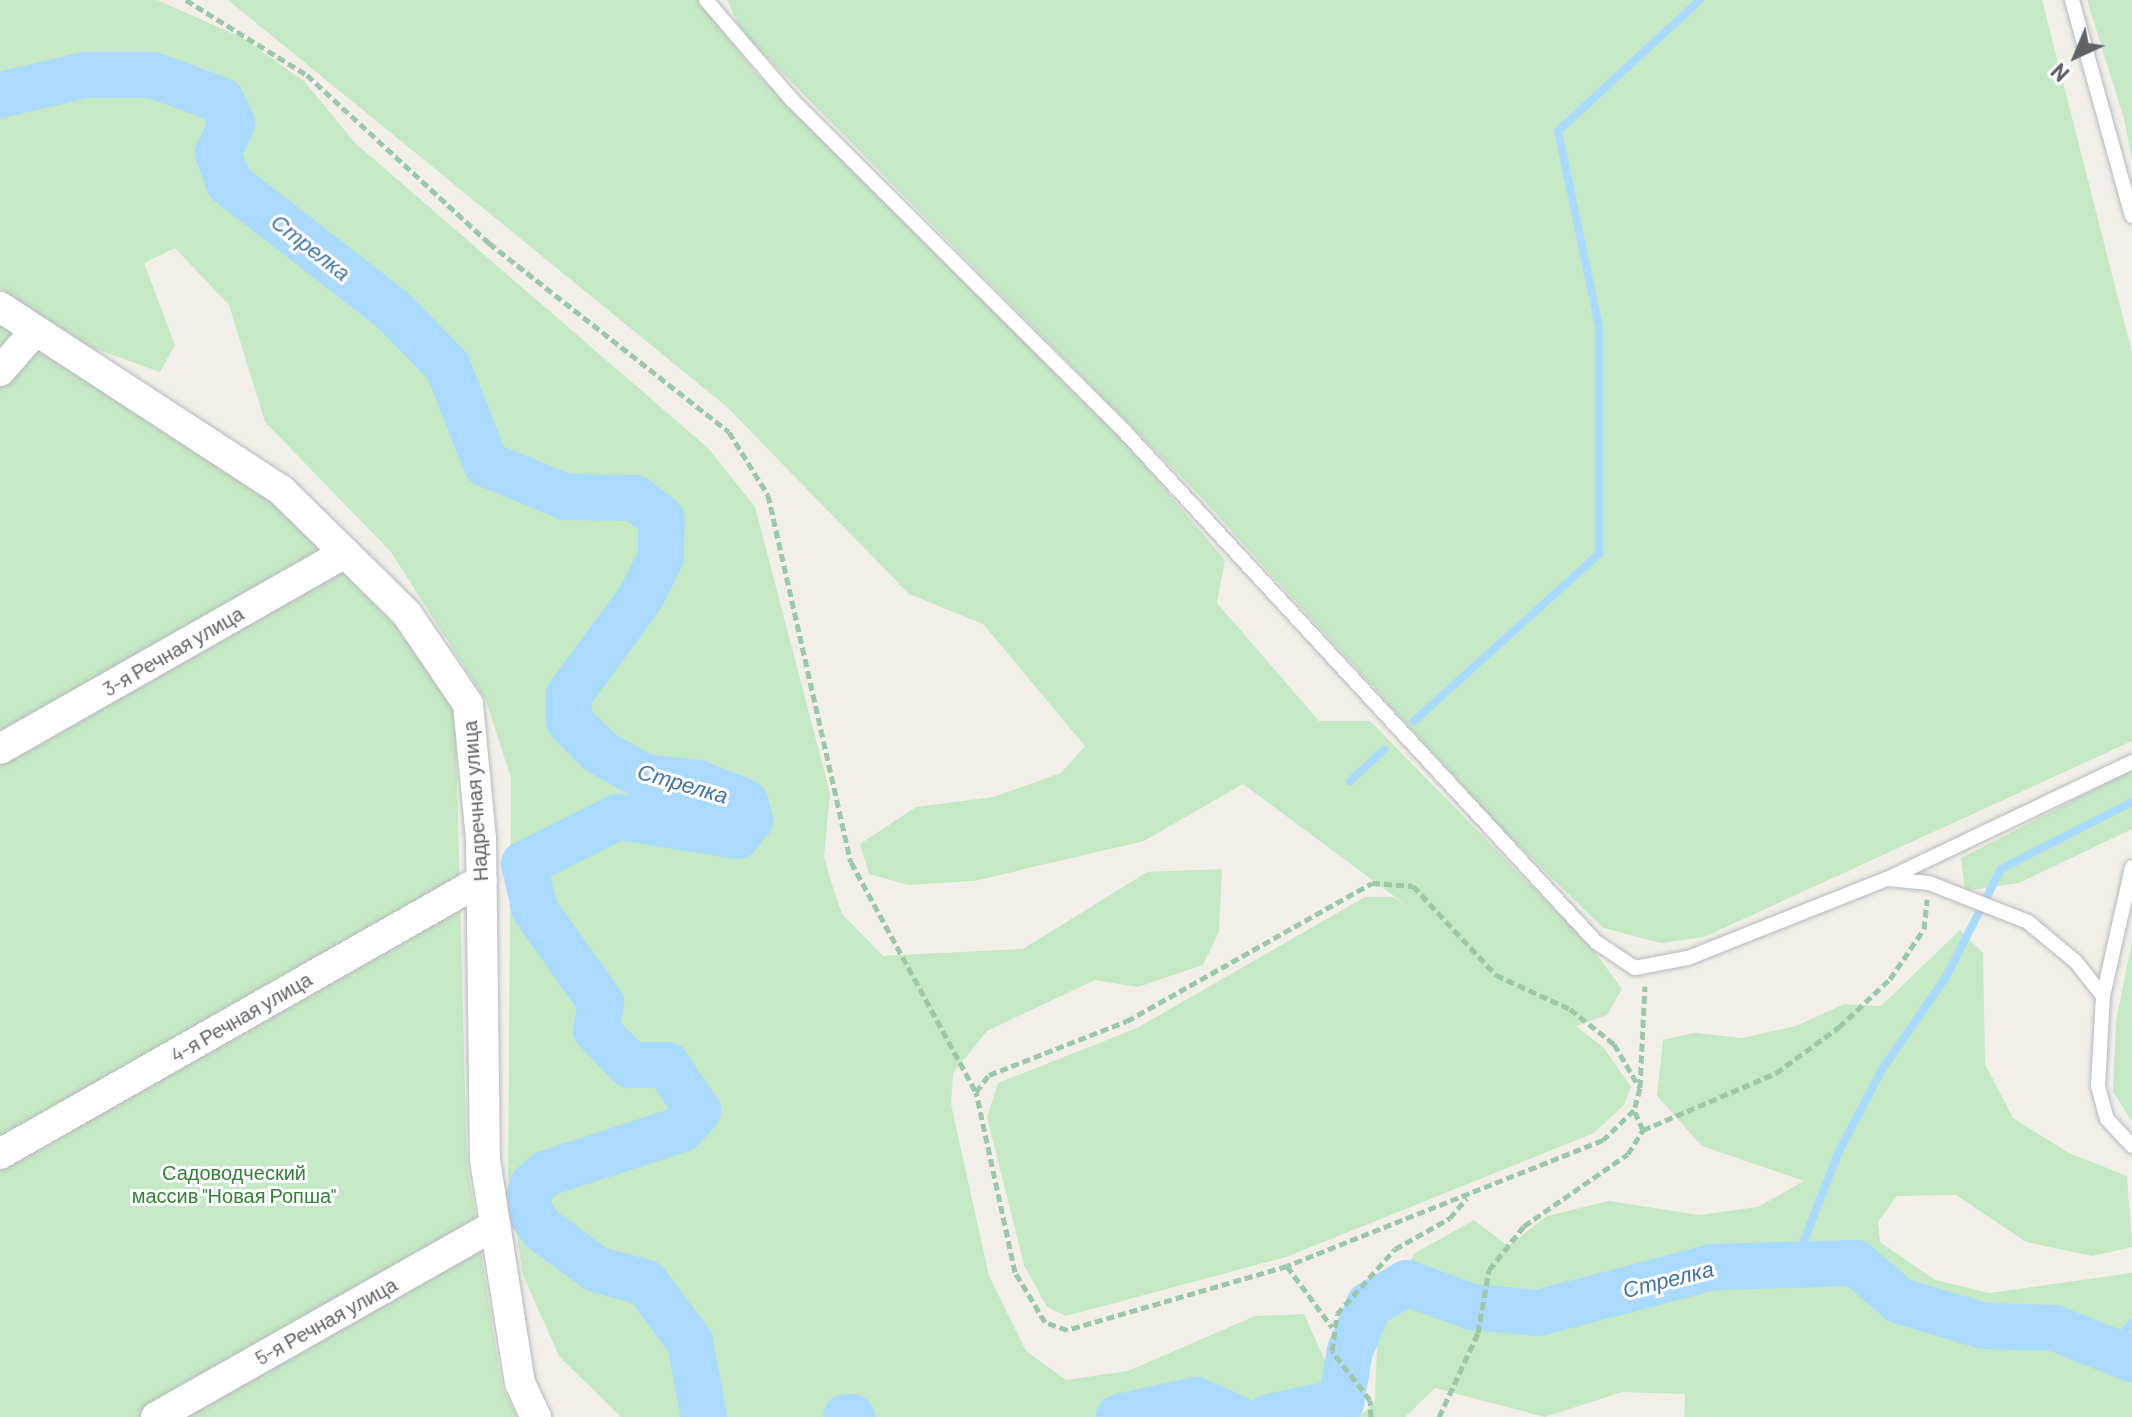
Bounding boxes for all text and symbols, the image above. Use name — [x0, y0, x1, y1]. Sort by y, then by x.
north arrow — [2036, 16, 2116, 96]
text: N — [2045, 59, 2074, 88]
water label: Стрелка — [266, 208, 356, 286]
street label: 3-я Речная улица — [98, 601, 248, 701]
street label: Надречная улица — [457, 720, 493, 882]
water label: Стрелка — [635, 758, 731, 808]
street label: 4-я Речная улица — [166, 967, 316, 1067]
park label: Садоводческий массив "Новая Ропша" — [132, 1160, 336, 1207]
water label: Стрелка — [1620, 1255, 1716, 1303]
street label: 5-я Речная улица — [251, 1272, 401, 1370]

